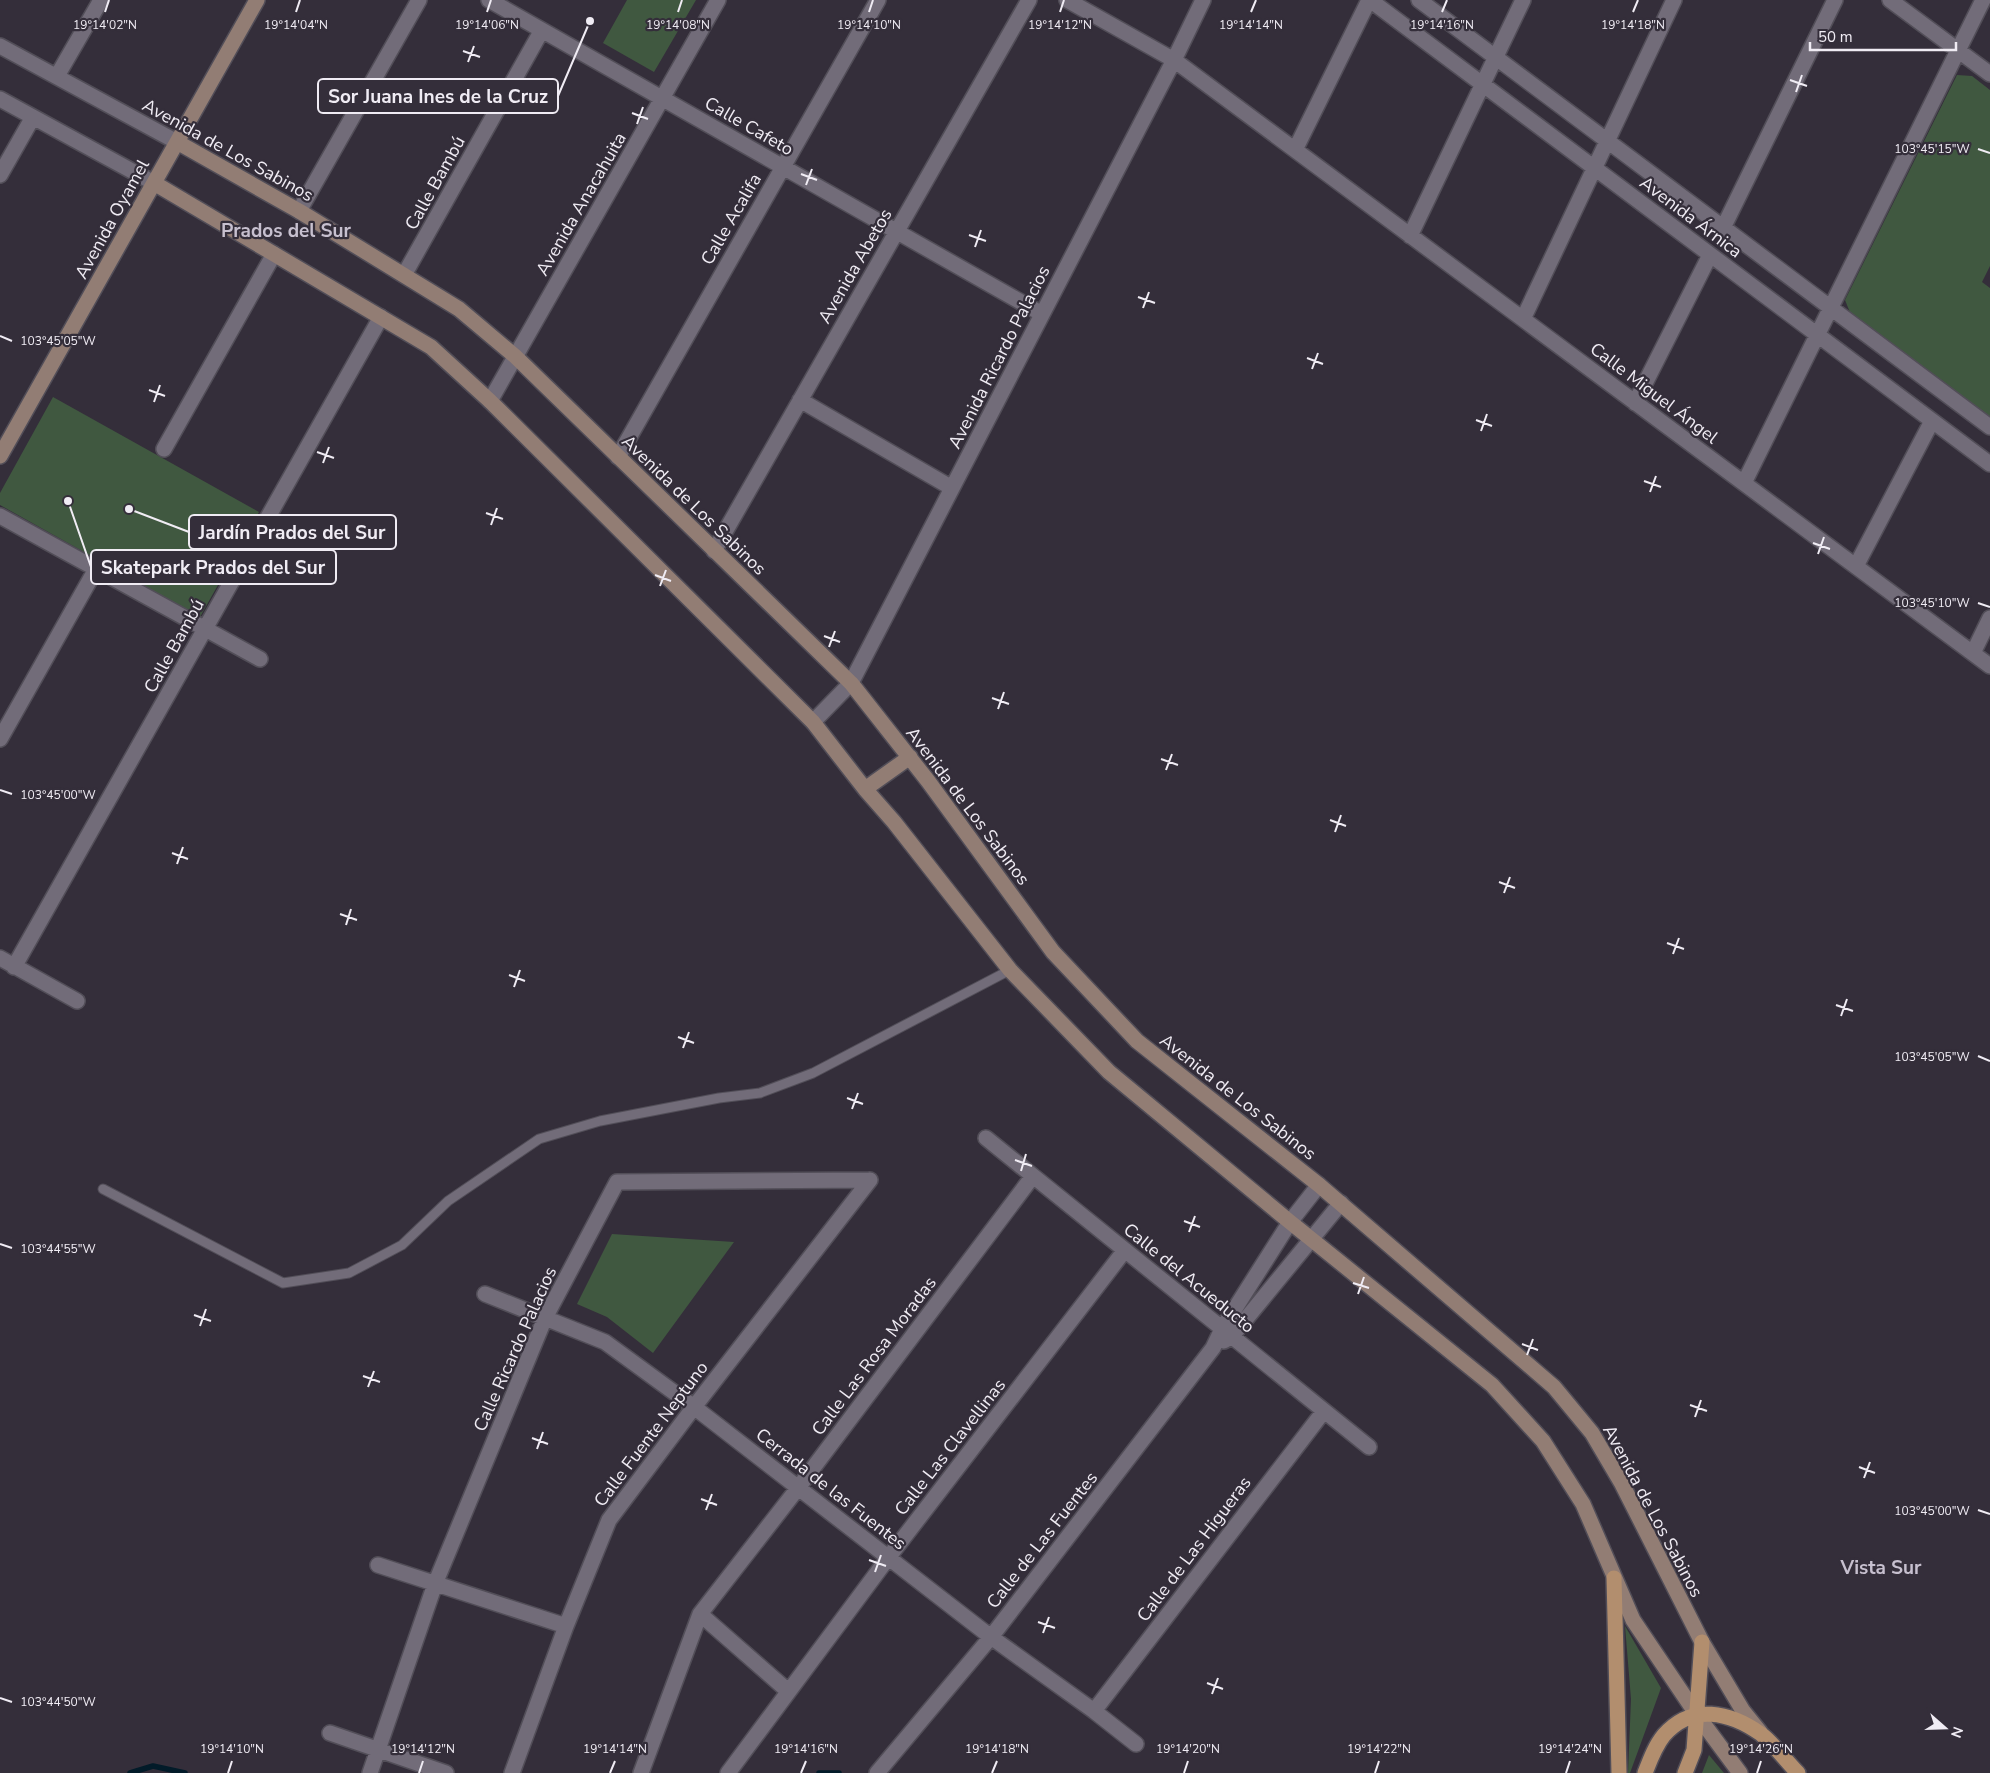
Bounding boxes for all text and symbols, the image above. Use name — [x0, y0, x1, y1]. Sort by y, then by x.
text: 19°14'02"N — [73, 17, 137, 33]
text: 19°14'04"N — [264, 17, 328, 33]
text: 19°14'06"N — [455, 17, 519, 33]
text: 19°14'08"N — [646, 17, 710, 33]
text: 19°14'10"N — [837, 17, 901, 33]
text: 19°14'12"N — [1028, 17, 1092, 33]
text: 19°14'14"N — [1219, 17, 1283, 33]
text: 19°14'16"N — [1410, 17, 1474, 33]
text: 19°14'18"N — [1601, 17, 1665, 33]
scale bar — [1810, 20, 1956, 52]
text: 50 m — [1818, 27, 1853, 47]
callout: Sor Juana Ines de la Cruz — [318, 79, 558, 113]
text: Sor Juana Ines de la Cruz — [328, 84, 548, 110]
street label: Calle Cafeto — [700, 91, 798, 161]
street label: Avenida de Los Sabinos — [138, 93, 318, 207]
street label: Avenida Anacahuita — [530, 128, 632, 280]
street label: Calle Bambú — [399, 132, 471, 234]
text: 103°45'15"W — [1894, 141, 1970, 157]
street label: Avenida Oyamel — [69, 154, 155, 283]
street label: Calle Acalifa — [695, 169, 767, 269]
street label: Avenida Árnica — [1635, 171, 1747, 263]
street label: Avenida Abetos — [812, 204, 898, 328]
district label: Prados del Sur — [221, 218, 352, 244]
street label: Avenida Ricardo Palacios — [942, 261, 1056, 453]
text: 103°45'05"W — [20, 333, 96, 349]
street label: Calle Miguel Ángel — [1585, 337, 1724, 450]
street label: Avenida de Los Sabinos — [617, 430, 771, 580]
callout: Jardín Prados del Sur — [189, 515, 396, 549]
text: Jardín Prados del Sur — [198, 520, 386, 546]
callout: Skatepark Prados del Sur — [91, 550, 336, 584]
text: Skatepark Prados del Sur — [101, 555, 326, 581]
street label: Calle Bambú — [138, 595, 210, 697]
text: 103°45'10"W — [1894, 595, 1970, 611]
street label: Avenida de Los Sabinos — [901, 722, 1035, 890]
text: 103°45'00"W — [20, 787, 96, 803]
street label: Avenida de Los Sabinos — [1155, 1028, 1321, 1166]
text: 103°45'05"W — [1894, 1049, 1970, 1065]
street label: Calle del Acueducto — [1118, 1218, 1260, 1338]
text: 103°44'55"W — [20, 1241, 96, 1257]
street label: Calle Ricardo Palacios — [468, 1263, 562, 1435]
street label: Calle Las Rosa Moradas — [806, 1272, 942, 1440]
street label: Calle Fuente Neptuno — [588, 1356, 714, 1512]
street label: Calle Las Clavellinas — [889, 1374, 1011, 1520]
street label: Avenida de Los Sabinos — [1597, 1420, 1709, 1602]
street label: Cerrada de las Fuentes — [751, 1423, 911, 1555]
street label: Calle de Las Fuentes — [981, 1467, 1103, 1613]
street label: Calle de Las Higueras — [1131, 1471, 1257, 1627]
text: 103°45'00"W — [1894, 1503, 1970, 1519]
district label: Vista Sur — [1840, 1555, 1922, 1581]
text: 103°44'50"W — [20, 1694, 96, 1710]
north arrow — [1920, 1703, 1970, 1753]
text: N — [1946, 1724, 1967, 1740]
text: 19°14'10"N — [200, 1741, 264, 1757]
text: 19°14'12"N — [391, 1741, 455, 1757]
text: 19°14'14"N — [583, 1741, 647, 1757]
text: 19°14'16"N — [774, 1741, 838, 1757]
text: 19°14'18"N — [965, 1741, 1029, 1757]
text: 19°14'20"N — [1156, 1741, 1220, 1757]
text: 19°14'22"N — [1347, 1741, 1411, 1757]
text: 19°14'24"N — [1538, 1741, 1602, 1757]
text: 19°14'26"N — [1729, 1741, 1793, 1757]

